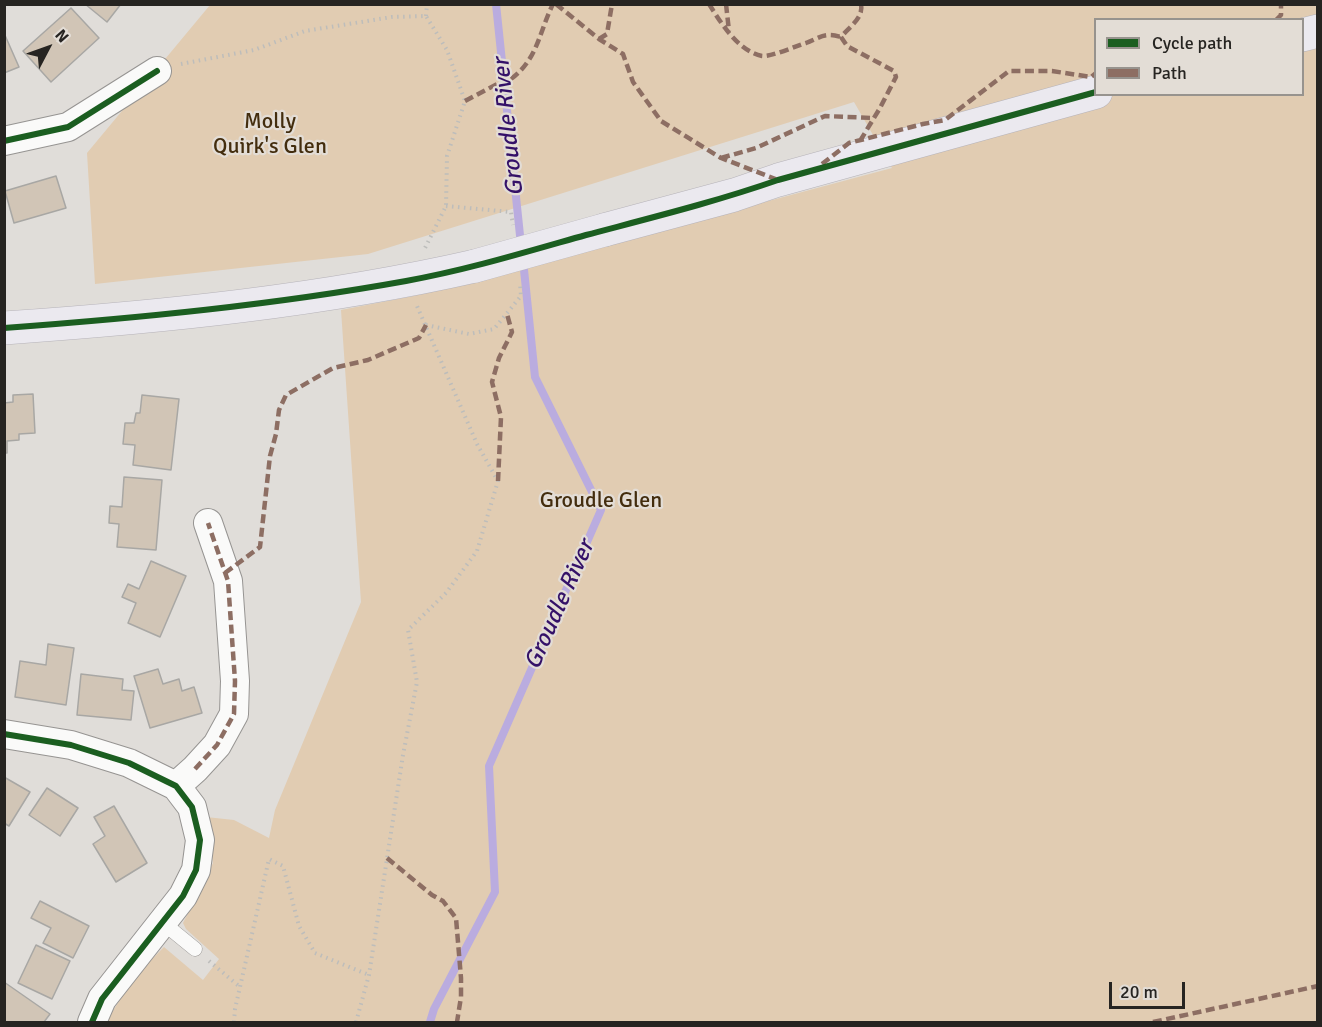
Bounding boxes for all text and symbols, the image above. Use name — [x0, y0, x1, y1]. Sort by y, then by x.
north arrow — [18, 18, 78, 78]
legend — [1094, 18, 1304, 96]
text: N — [50, 25, 73, 47]
text: Cycle path — [1152, 32, 1232, 54]
water label: Groudle River — [487, 57, 531, 197]
text: Path — [1152, 62, 1187, 84]
park label: Molly Quirk's Glen — [213, 109, 327, 160]
park label: Groudle Glen — [540, 488, 662, 514]
water label: Groudle River — [519, 536, 601, 674]
scale bar — [1112, 970, 1188, 1008]
text: 20 m — [1120, 981, 1158, 1003]

